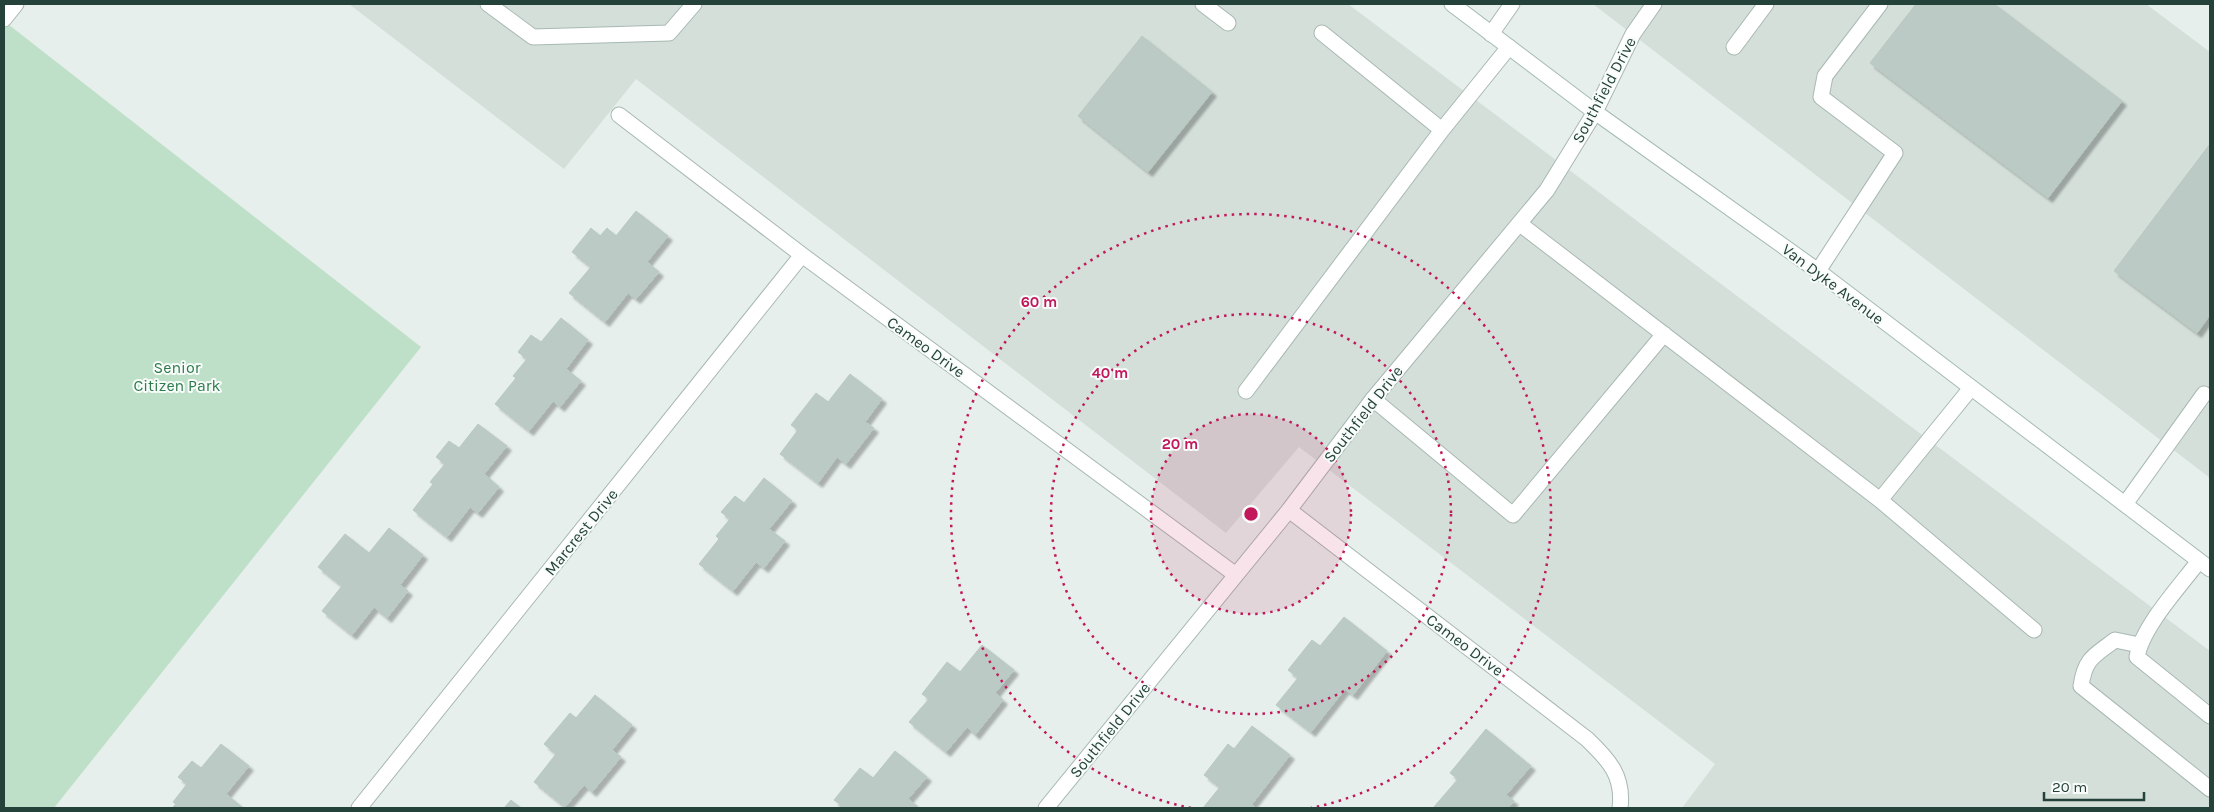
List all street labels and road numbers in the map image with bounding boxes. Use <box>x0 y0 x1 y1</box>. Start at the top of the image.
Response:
street label: Southfield Drive <box>1568 34 1640 146</box>
street label: Van Dyke Avenue <box>1778 240 1888 328</box>
street label: Cameo Drive <box>883 312 969 382</box>
street label: Southfield Drive <box>1319 362 1407 466</box>
street label: Marcrest Drive <box>540 485 622 579</box>
street label: Cameo Drive <box>1423 610 1507 680</box>
street label: Southfield Drive <box>1066 678 1154 782</box>

